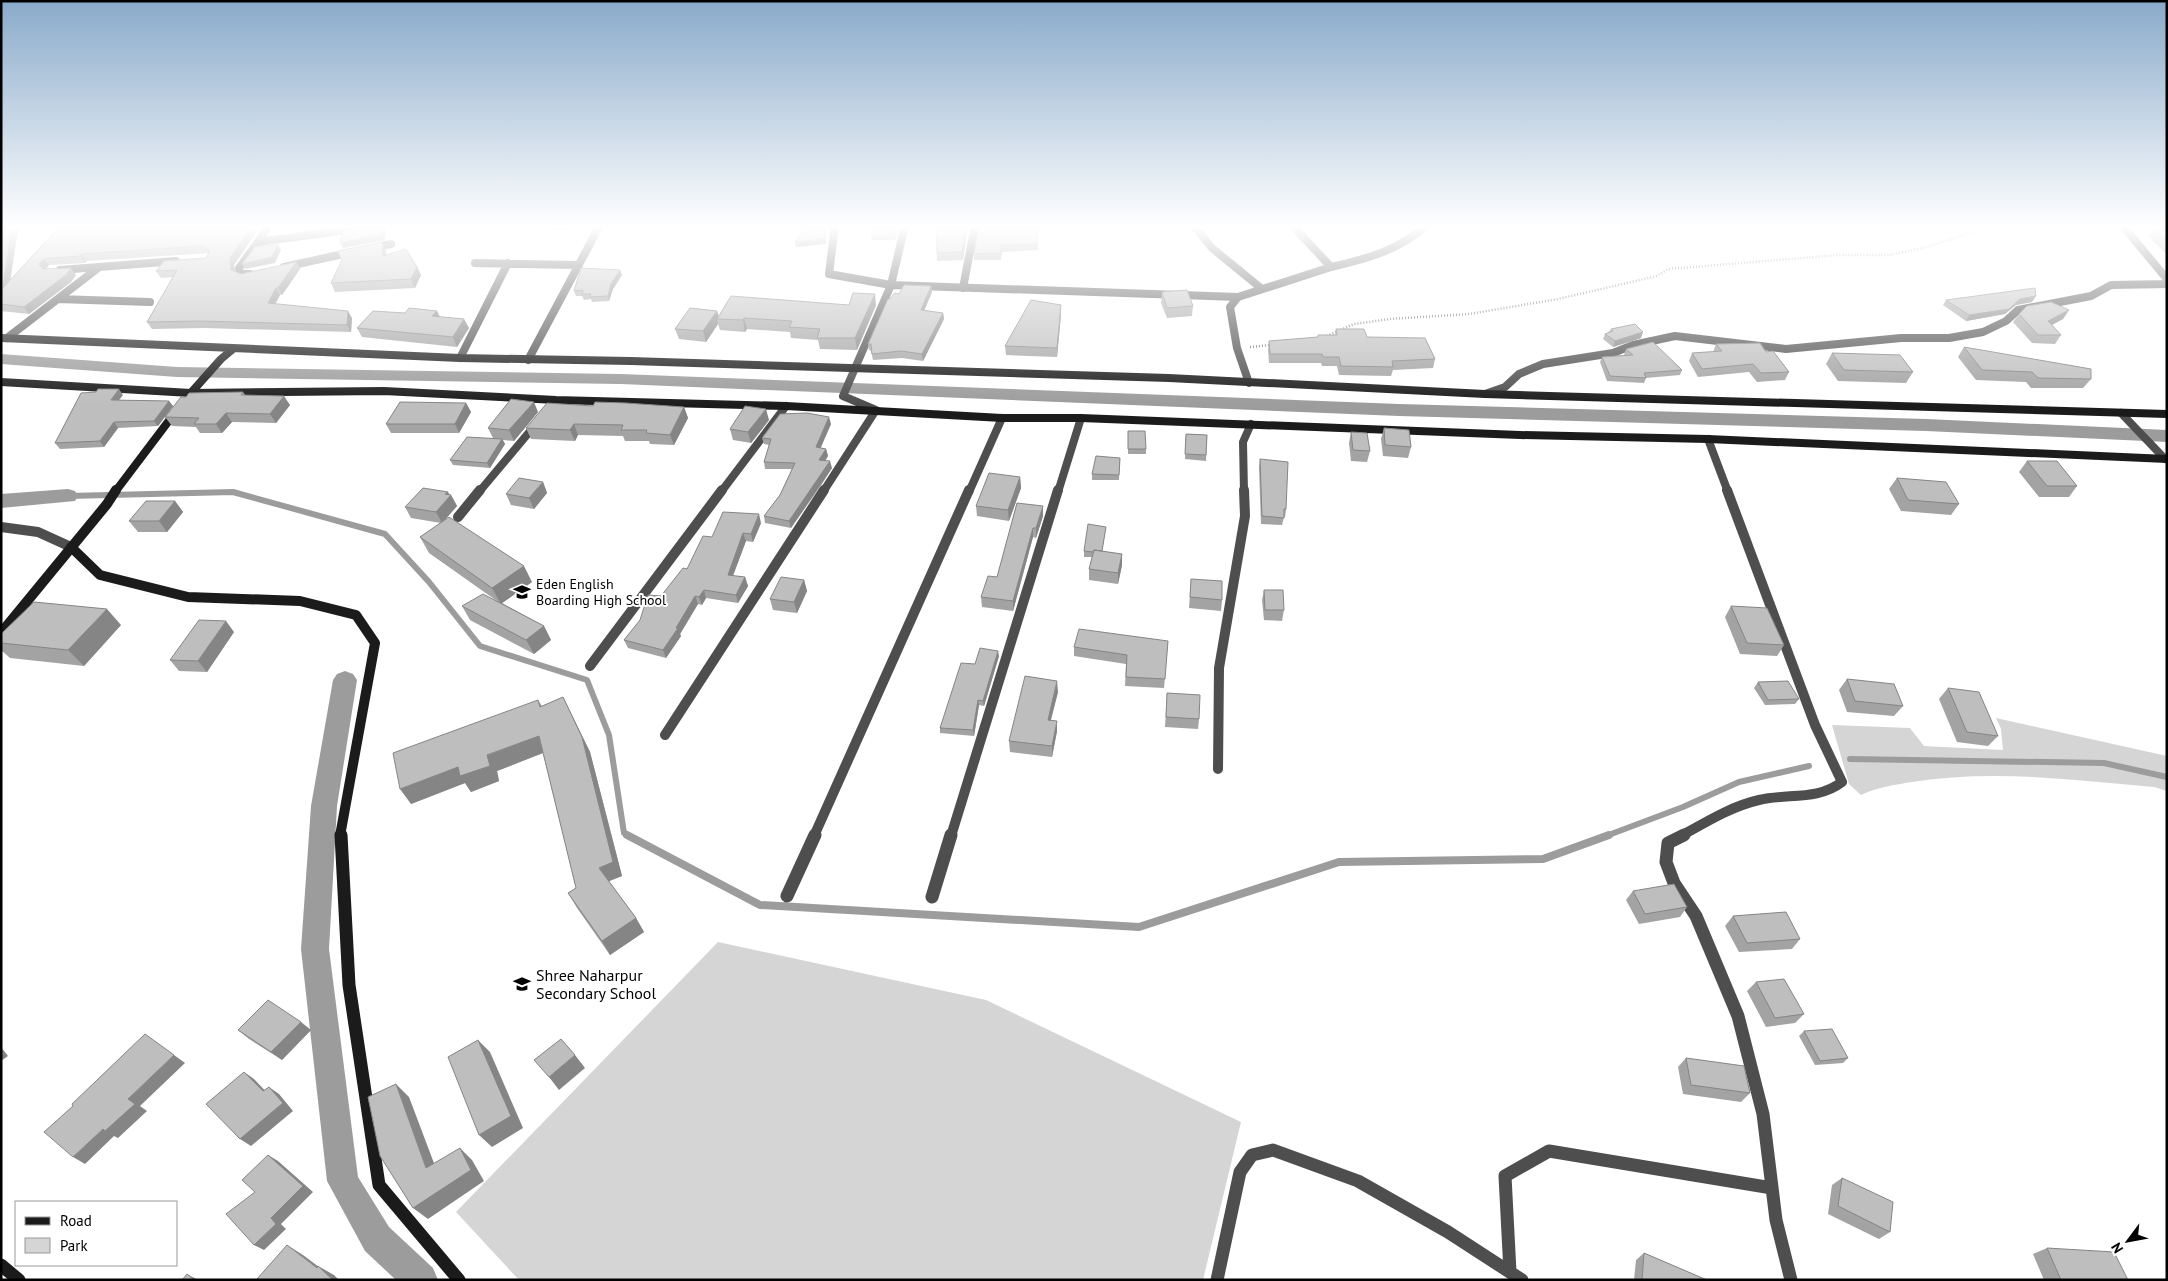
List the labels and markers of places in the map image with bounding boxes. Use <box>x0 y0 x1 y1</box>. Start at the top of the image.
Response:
place label: Eden English Boarding High School <box>536 575 666 609</box>
school or university icon: Eden English Boarding High School <box>512 582 532 602</box>
place label: Shree Naharpur Secondary School <box>536 965 656 1003</box>
school or university icon: Shree Naharpur Secondary School <box>512 974 532 994</box>

